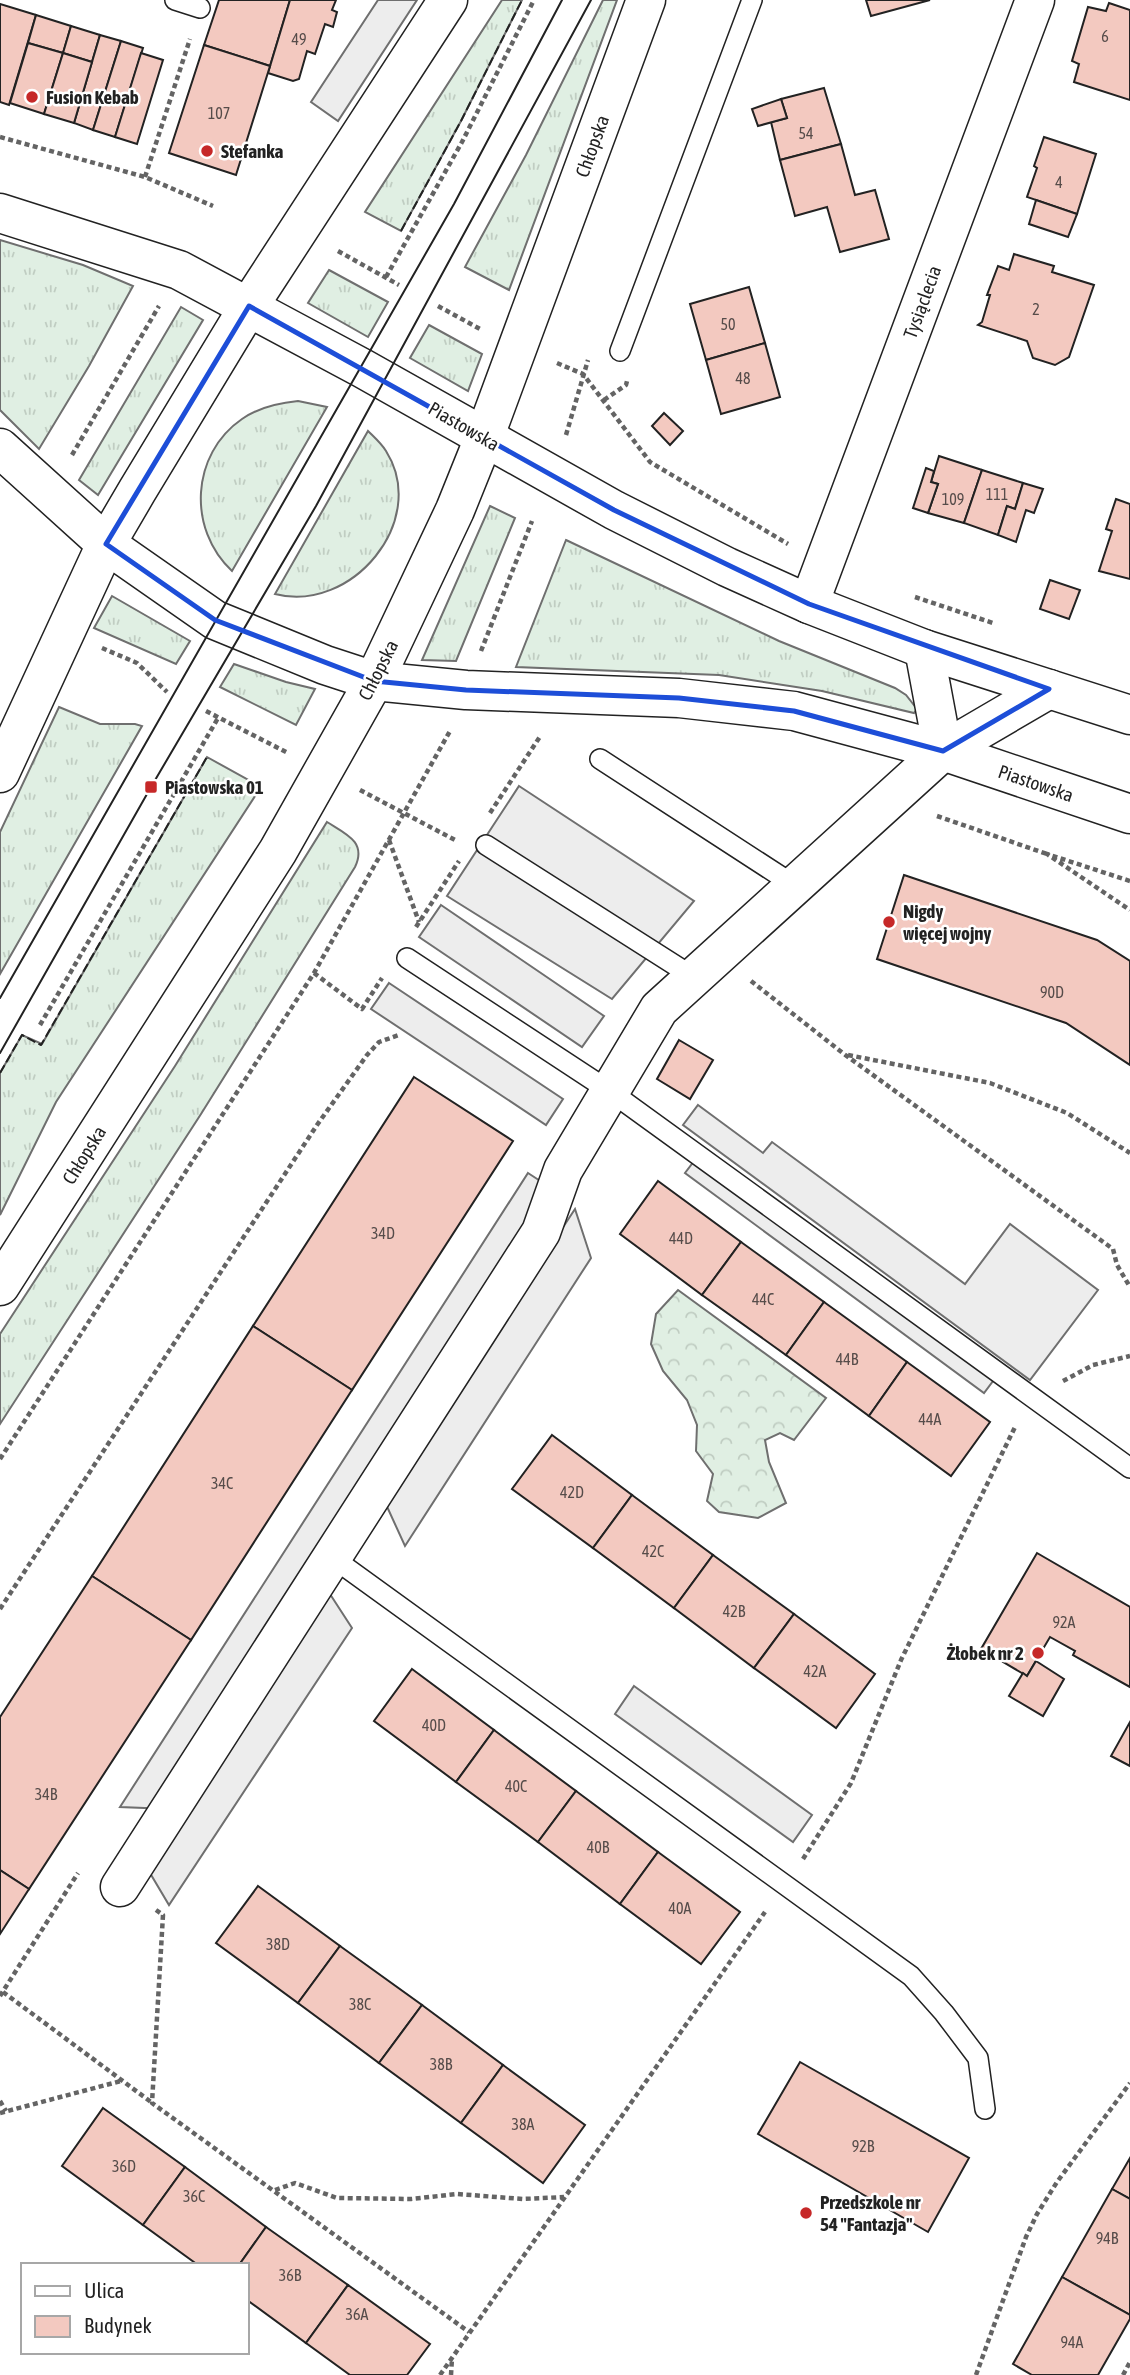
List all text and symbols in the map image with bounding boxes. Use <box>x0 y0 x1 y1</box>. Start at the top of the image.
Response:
house number: 6 <box>1101 27 1109 45</box>
house number: 49 <box>291 30 307 48</box>
place label: Fusion Kebab <box>46 86 139 108</box>
marker: Fusion Kebab <box>24 89 40 105</box>
house number: 107 <box>208 104 230 122</box>
street label: Chłopska <box>571 112 613 180</box>
house number: 54 <box>798 124 814 142</box>
place label: Stefanka <box>221 140 284 162</box>
marker: Stefanka <box>199 143 215 159</box>
house number: 4 <box>1055 173 1063 191</box>
street label: Tysiąclecia <box>899 263 945 341</box>
house number: 2 <box>1032 300 1040 318</box>
house number: 50 <box>720 315 736 333</box>
house number: 48 <box>735 369 751 387</box>
street label: Piastowska <box>425 397 503 455</box>
house number: 111 <box>986 485 1008 503</box>
house number: 109 <box>942 490 964 508</box>
street label: Chłopska <box>354 636 402 704</box>
street label: Piastowska <box>995 760 1077 806</box>
place label: Piastowska 01 <box>165 776 264 798</box>
marker: Piastowska 01 <box>143 779 159 795</box>
place label: Nigdy więcej wojny <box>903 900 992 944</box>
marker: Nigdy więcej wojny <box>881 914 897 930</box>
house number: 90D <box>1040 983 1064 1001</box>
street label: Chłopska <box>58 1122 110 1188</box>
house number: 34D <box>371 1224 395 1242</box>
house number: 44D <box>669 1229 693 1247</box>
house number: 44C <box>752 1290 774 1308</box>
house number: 44B <box>836 1350 859 1368</box>
house number: 44A <box>919 1410 942 1428</box>
house number: 34C <box>211 1474 233 1492</box>
house number: 42D <box>560 1483 584 1501</box>
house number: 42C <box>642 1542 664 1560</box>
house number: 42B <box>723 1602 746 1620</box>
house number: 92A <box>1053 1613 1076 1631</box>
place label: Żłobek nr 2 <box>947 1642 1024 1664</box>
marker: Żłobek nr 2 <box>1030 1645 1046 1661</box>
house number: 42A <box>804 1662 827 1680</box>
house number: 40D <box>422 1716 446 1734</box>
house number: 40C <box>505 1777 527 1795</box>
house number: 34B <box>35 1785 58 1803</box>
house number: 40B <box>587 1838 610 1856</box>
house number: 40A <box>669 1899 692 1917</box>
house number: 38D <box>266 1935 290 1953</box>
house number: 38C <box>349 1995 371 2013</box>
house number: 38B <box>430 2055 453 2073</box>
house number: 38A <box>512 2115 535 2133</box>
house number: 92B <box>852 2137 875 2155</box>
house number: 36D <box>112 2157 136 2175</box>
house number: 36C <box>183 2187 205 2205</box>
place label: Przedszkole nr 54 "Fantazja" <box>820 2191 921 2235</box>
marker: Przedszkole nr 54 "Fantazja" <box>798 2205 814 2221</box>
house number: 94B <box>1096 2229 1119 2247</box>
legend <box>21 2263 248 2354</box>
house number: 36B <box>279 2266 302 2284</box>
text: Ulica <box>84 2278 124 2302</box>
house number: 36A <box>346 2305 369 2323</box>
text: Budynek <box>84 2313 152 2337</box>
house number: 94A <box>1061 2333 1084 2351</box>

